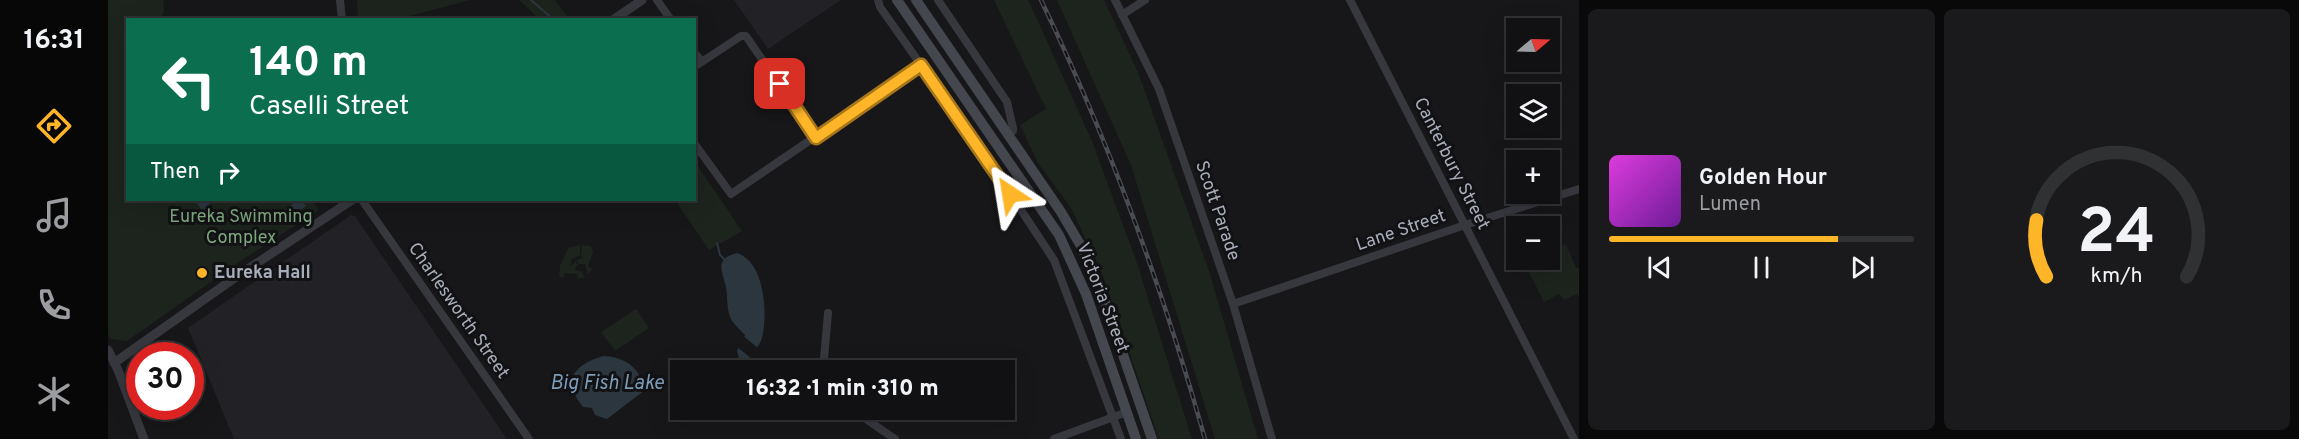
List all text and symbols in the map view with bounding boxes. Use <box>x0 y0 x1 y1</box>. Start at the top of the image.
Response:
north arrow <box>1506 18 1560 72</box>
map controls <box>1506 18 1560 270</box>
text: 16:31 <box>24 24 84 58</box>
text: 140 m <box>249 38 368 91</box>
icon: left <box>150 42 228 120</box>
pin <box>754 58 805 109</box>
icon: arrive <box>763 67 796 100</box>
button: layers <box>1506 84 1560 138</box>
text: Caselli Street <box>249 90 409 124</box>
street label: Canterbury Street <box>1408 94 1494 234</box>
icon: directions <box>33 105 75 147</box>
button: + <box>1506 150 1560 204</box>
icon: right <box>212 156 245 189</box>
street label: Scott Parade <box>1189 158 1245 264</box>
text: Then <box>150 159 200 186</box>
position arrow <box>978 162 1042 226</box>
text: Golden Hour <box>1699 165 1827 192</box>
text: Lumen <box>1699 192 1761 218</box>
icon: music <box>33 194 75 236</box>
text: 24 <box>2078 196 2156 275</box>
street label: Lane Street <box>1353 205 1449 257</box>
park label: Eureka Swimming Complex <box>169 206 313 250</box>
button: − <box>1506 216 1560 270</box>
street label: Charlesworth Street <box>402 238 514 384</box>
street label: Victoria Street <box>1070 240 1134 356</box>
icon: previous <box>1643 251 1676 284</box>
icon: pause <box>1745 251 1778 284</box>
icon: next <box>1846 251 1879 284</box>
place label: Eureka Hall <box>214 262 311 285</box>
text: km/h <box>2091 263 2143 290</box>
marker: Eureka Hall <box>195 266 209 280</box>
icon: phone <box>33 284 75 326</box>
speed limit sign: 30 <box>126 342 204 420</box>
water label: Big Fish Lake <box>550 371 665 397</box>
icon: climate <box>33 373 75 415</box>
text: 16:32 · 1 min · 310 m <box>746 376 939 403</box>

